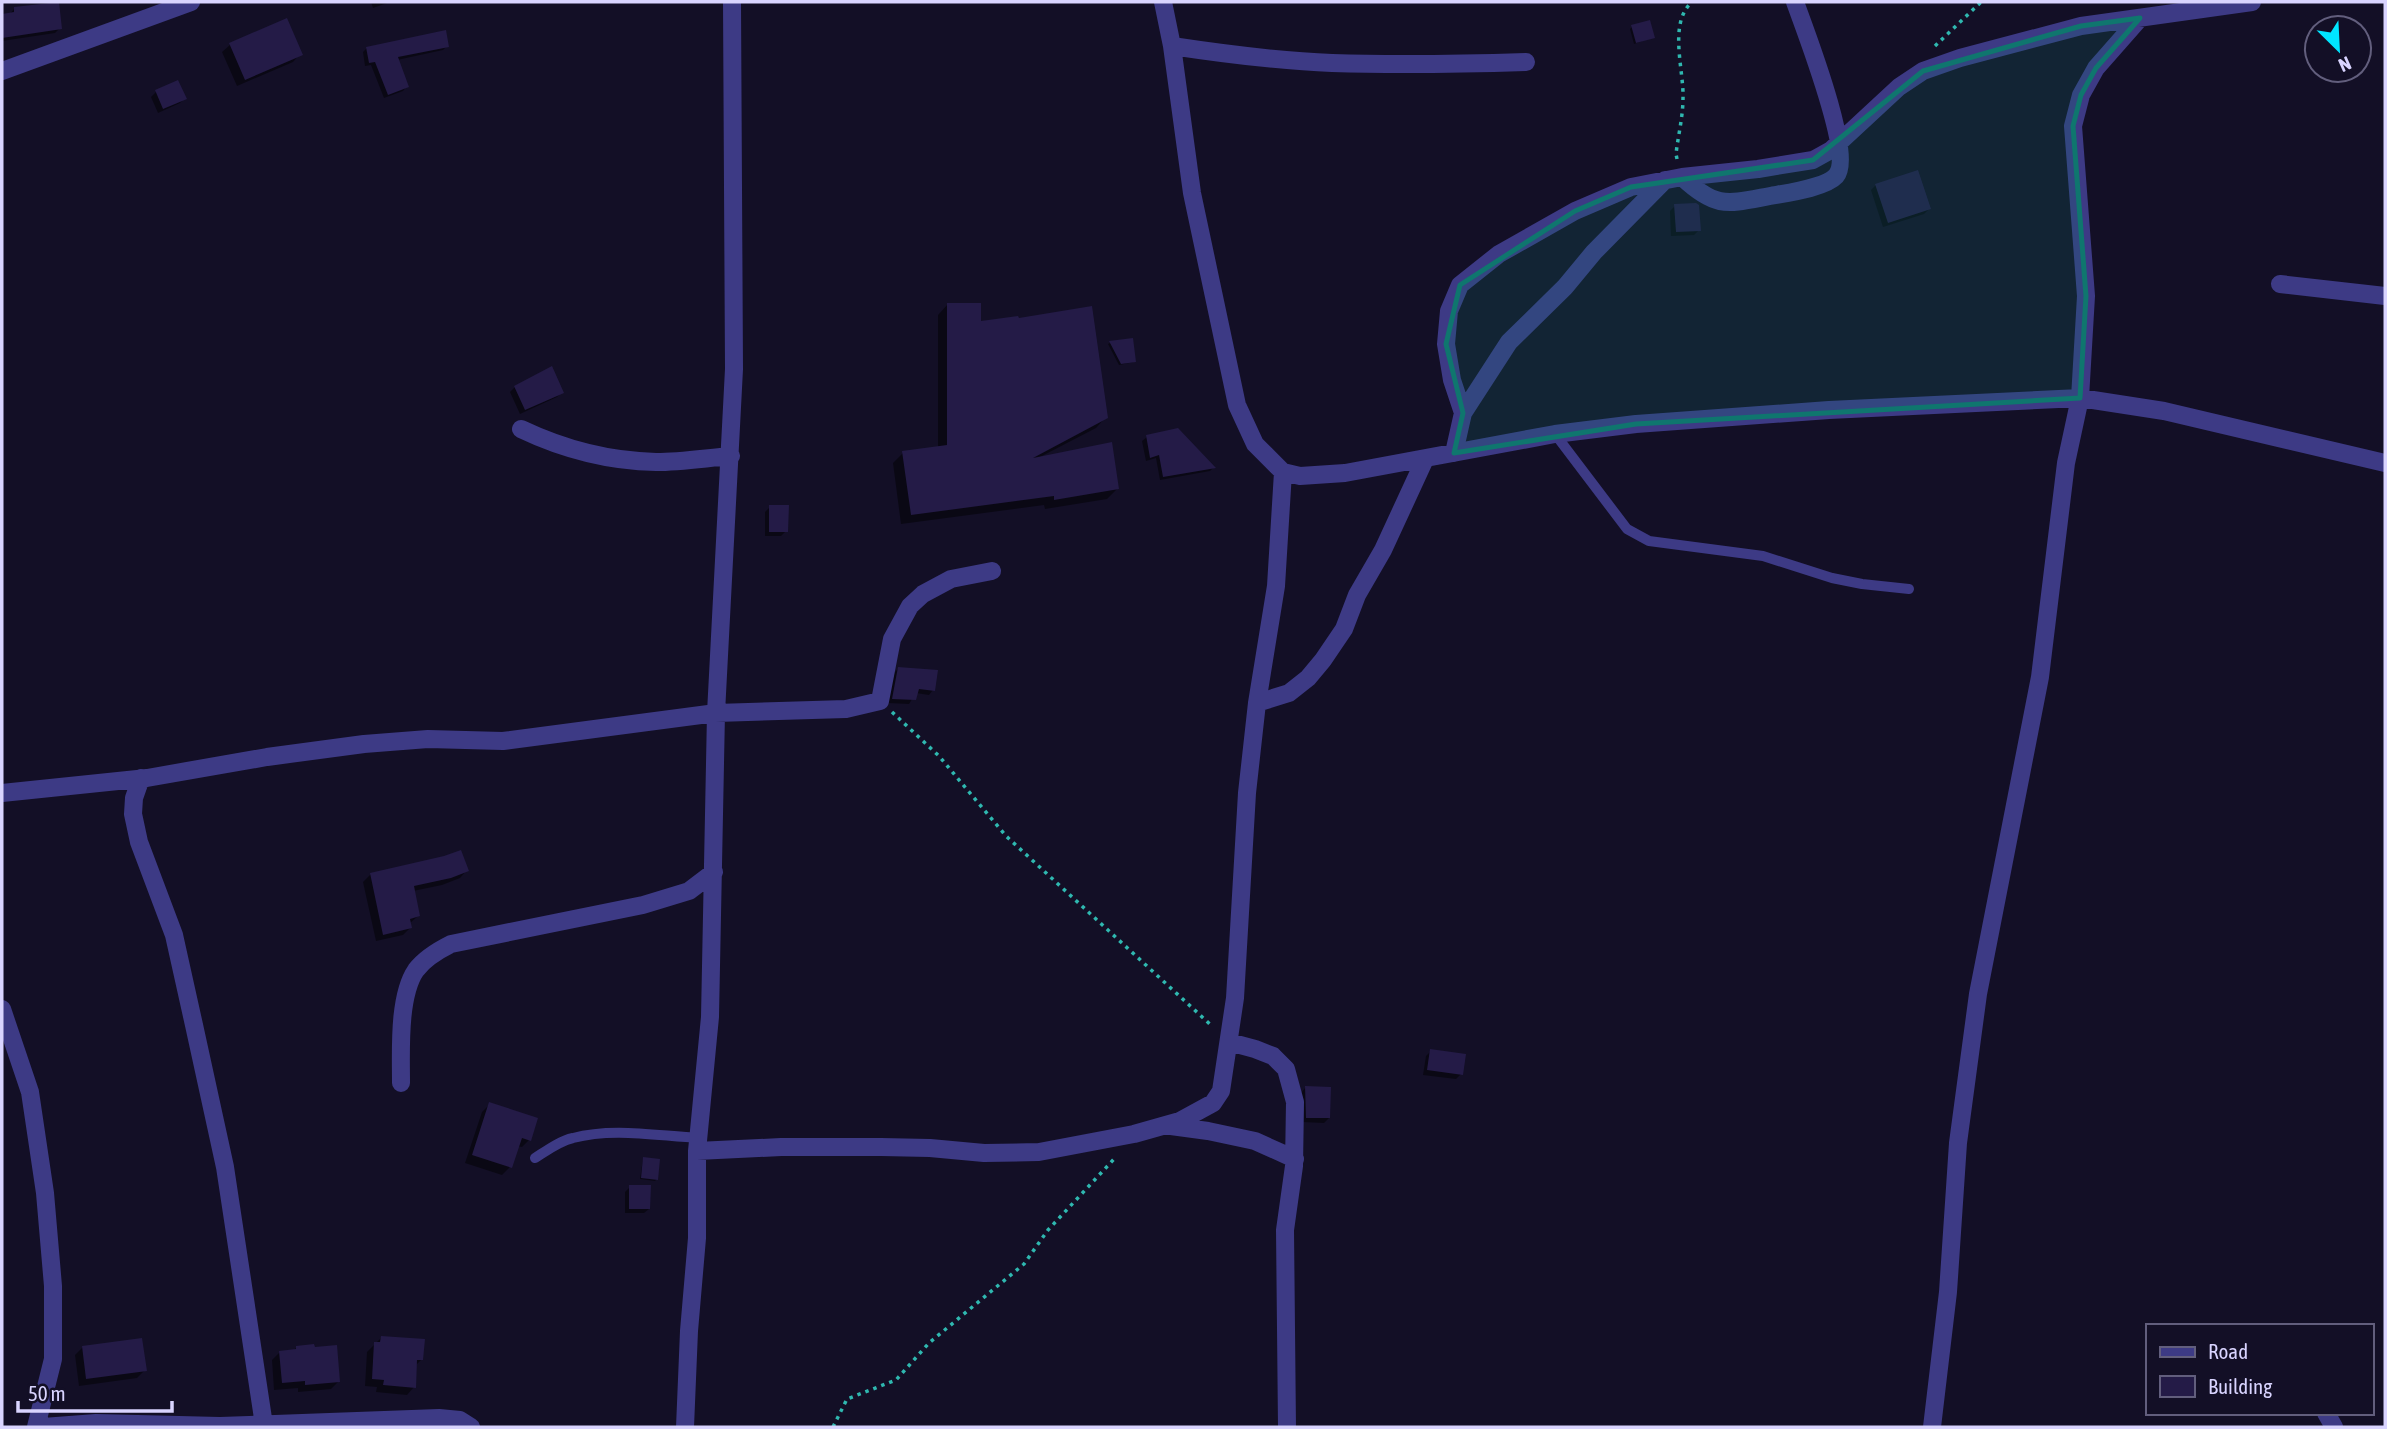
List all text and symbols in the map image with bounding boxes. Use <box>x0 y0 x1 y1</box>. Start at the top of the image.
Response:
north arrow <box>2303 14 2373 84</box>
text: N <box>2335 52 2355 77</box>
legend <box>2146 1324 2373 1415</box>
text: Road <box>2208 1339 2248 1363</box>
scale bar <box>18 1370 172 1414</box>
text: Building <box>2208 1374 2272 1398</box>
text: 50 m <box>28 1381 66 1405</box>

